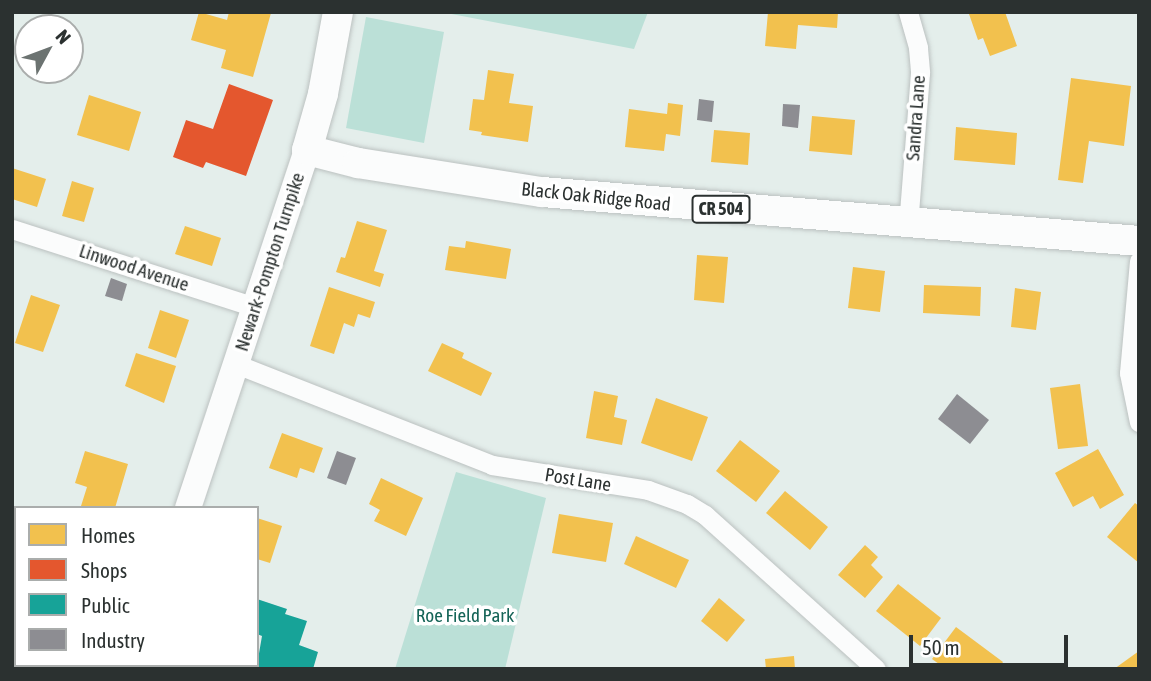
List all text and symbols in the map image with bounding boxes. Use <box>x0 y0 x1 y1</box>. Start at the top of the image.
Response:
north arrow <box>14 14 84 84</box>
text: N <box>51 25 75 48</box>
street label: Sandra Lane <box>902 74 930 162</box>
street label: Newark-Pompton Turnpike <box>230 170 310 354</box>
street label: Black Oak Ridge Road <box>520 178 672 216</box>
road number: CR 504 <box>691 194 751 224</box>
street label: Linwood Avenue <box>76 240 192 296</box>
street label: Post Lane <box>543 464 613 496</box>
legend <box>14 506 259 667</box>
text: Homes <box>81 523 135 547</box>
text: Shops <box>81 558 127 582</box>
text: Public <box>81 593 130 617</box>
park label: Roe Field Park <box>416 605 514 627</box>
scale bar <box>913 622 1072 666</box>
text: Industry <box>81 628 145 652</box>
text: 50 m <box>922 635 960 659</box>

